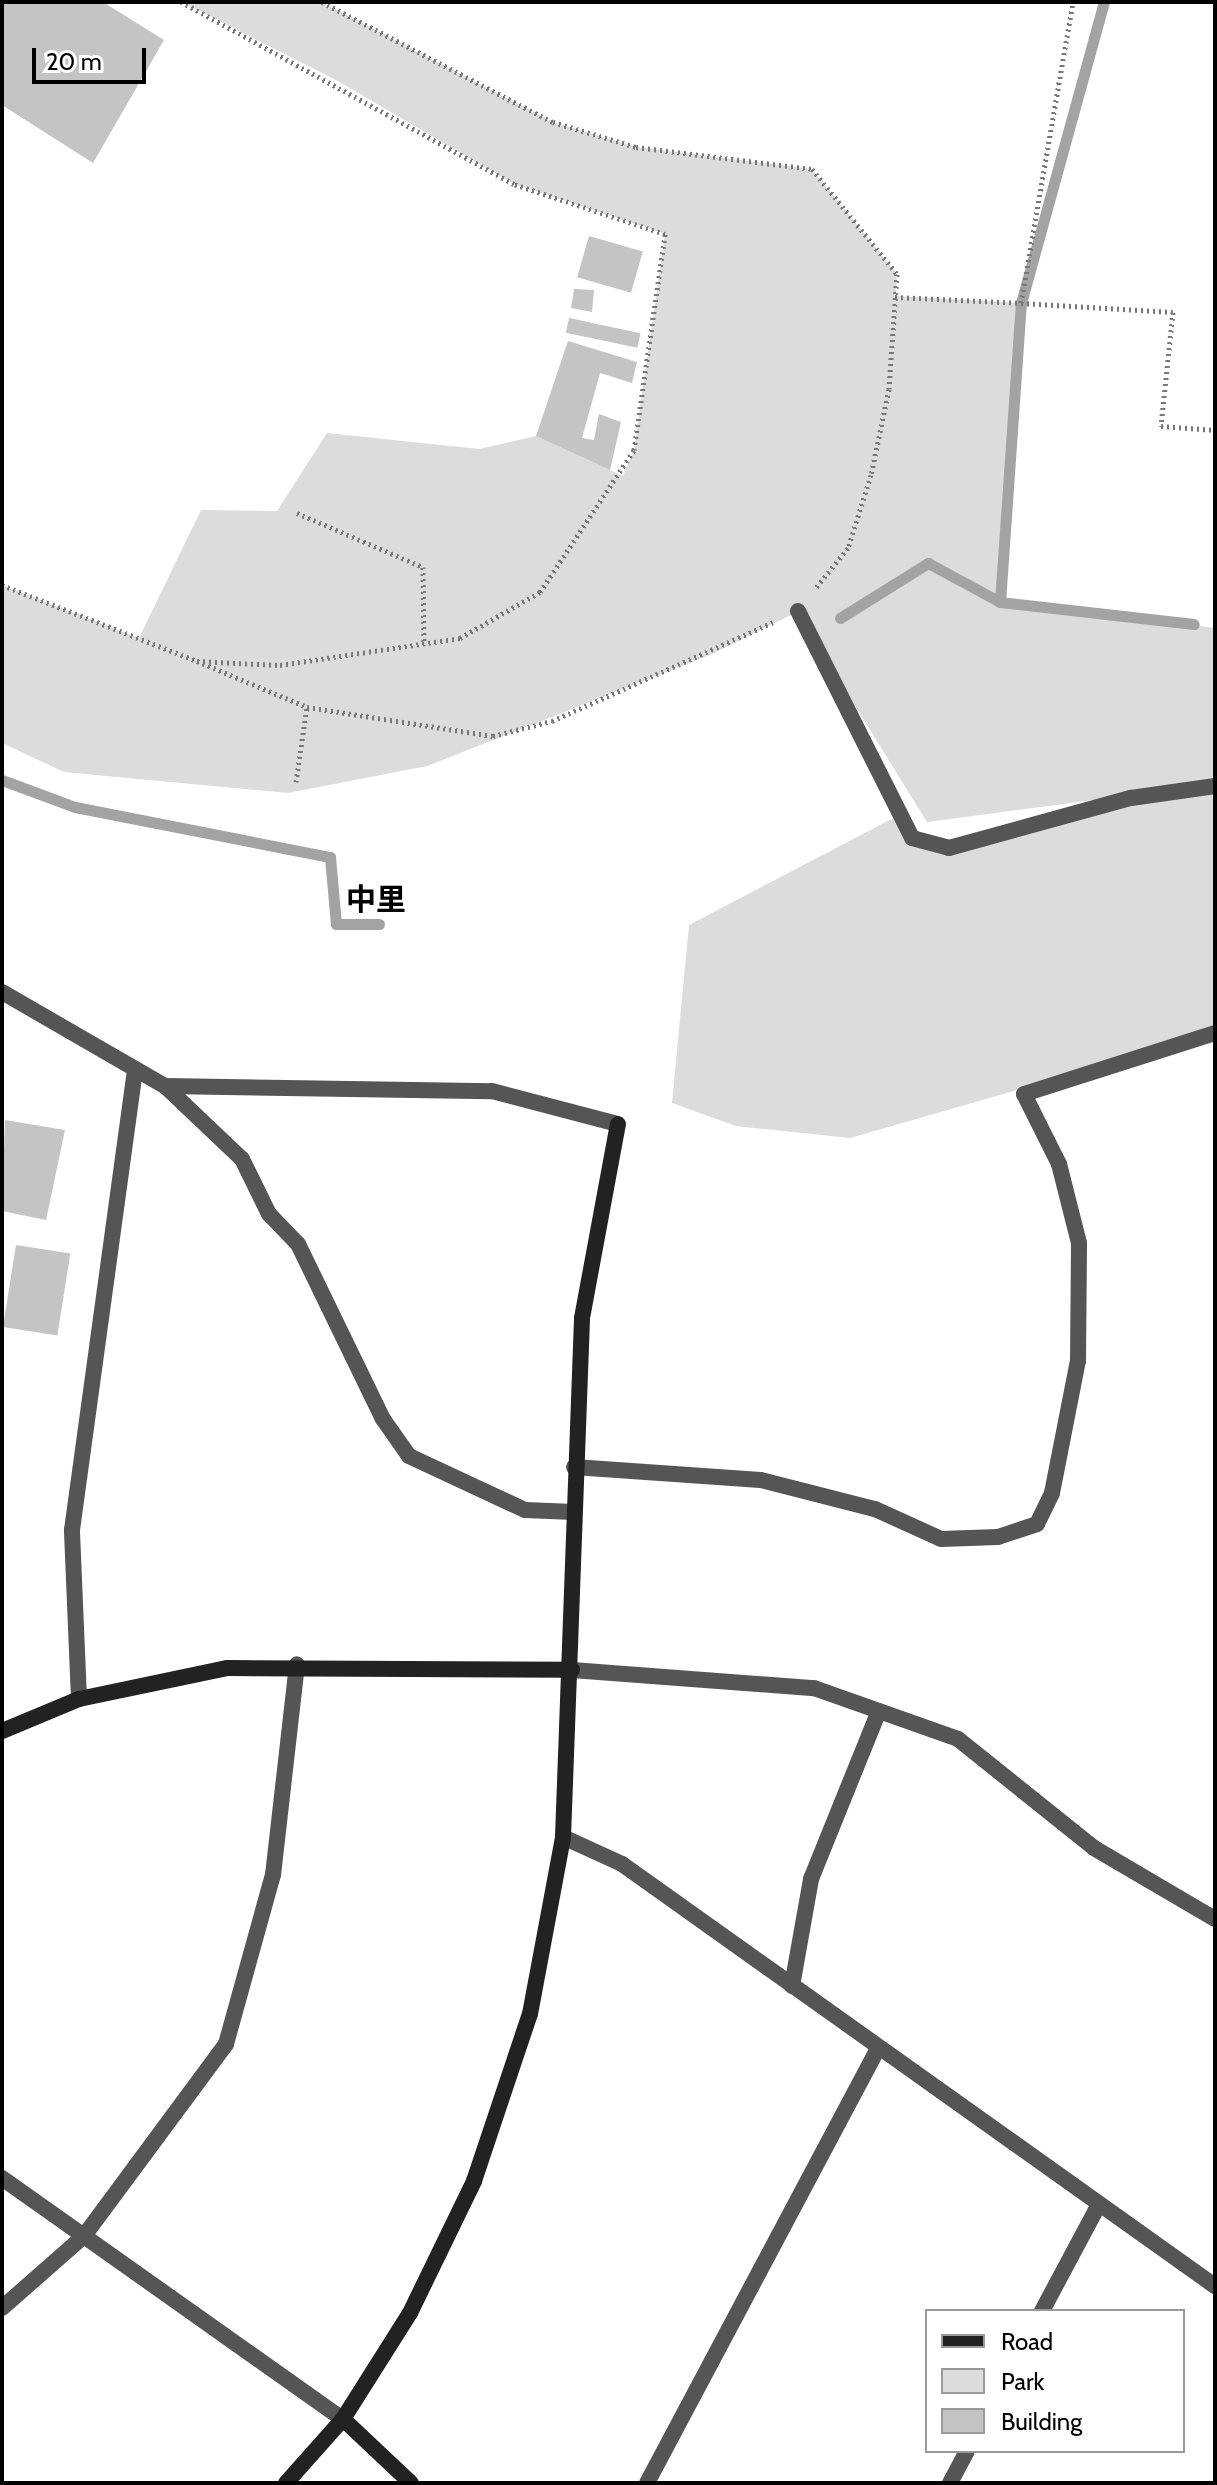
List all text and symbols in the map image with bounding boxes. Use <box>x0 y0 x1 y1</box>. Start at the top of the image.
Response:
scale bar <box>36 32 150 82</box>
text: 20 m <box>46 47 102 76</box>
district label: 中里 <box>346 882 406 918</box>
legend <box>925 2309 1185 2453</box>
text: Road <box>1001 2327 1053 2356</box>
text: Park <box>1001 2367 1044 2396</box>
text: Building <box>1001 2407 1082 2436</box>

